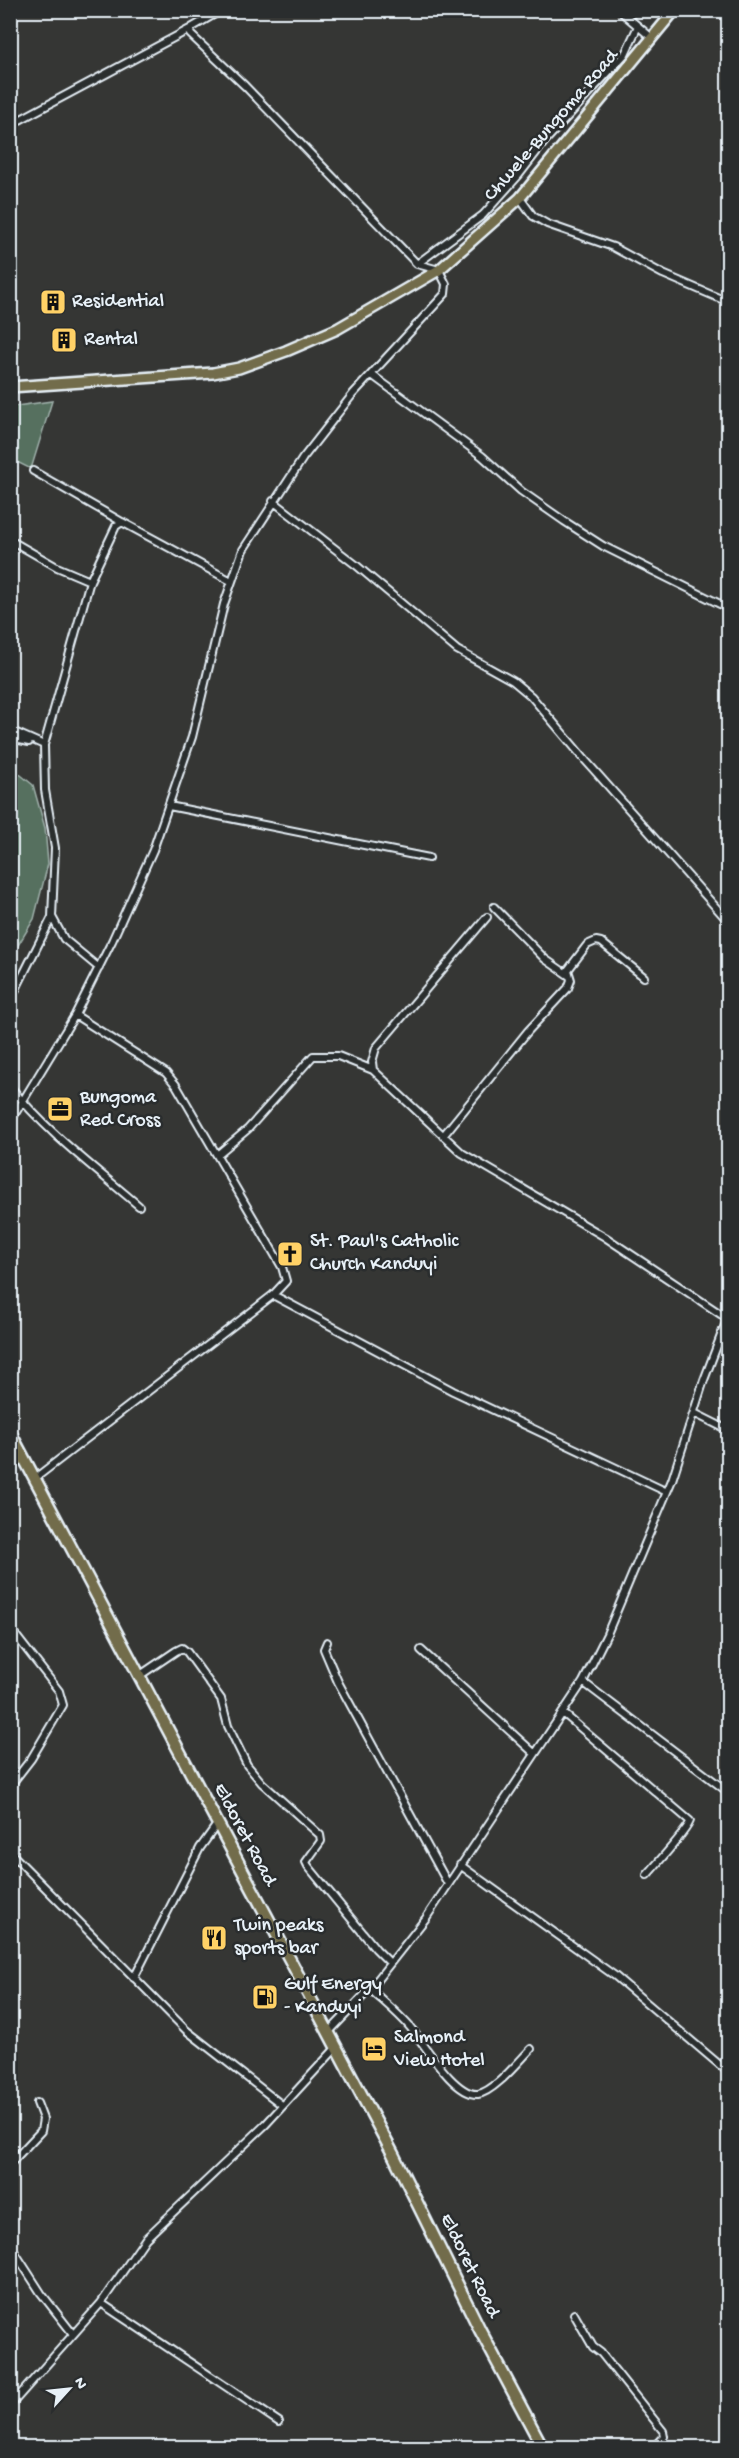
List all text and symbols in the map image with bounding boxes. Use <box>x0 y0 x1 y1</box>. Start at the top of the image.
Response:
street label: Chwele-Bungoma Road <box>480 44 625 206</box>
building icon: Residential <box>38 287 68 317</box>
place label: Residential <box>72 291 164 314</box>
building icon: Rental <box>49 325 79 355</box>
place label: Rental <box>84 329 138 352</box>
place label: Bungoma Red Cross <box>79 1087 161 1133</box>
office icon: Bungoma Red Cross <box>45 1094 75 1124</box>
place label: St. Paul's Catholic Church Kanduyi <box>310 1231 460 1277</box>
church icon: St. Paul's Catholic Church Kanduyi <box>275 1239 305 1269</box>
street label: Eldoret Road <box>207 1780 282 1892</box>
place label: Twin peaks sports bar <box>233 1915 324 1961</box>
restaurant icon: Twin peaks sports bar <box>199 1923 229 1953</box>
place label: Gulf Energy - Kanduyi <box>284 1974 382 2020</box>
fuel station icon: Gulf Energy - Kanduyi <box>250 1982 280 2012</box>
place label: Salmond View Hotel <box>393 2027 485 2073</box>
hotel icon: Salmond View Hotel <box>359 2034 389 2064</box>
street label: Eldoret Road <box>434 2210 505 2324</box>
north arrow <box>39 2359 99 2419</box>
text: N <box>68 2375 90 2393</box>

